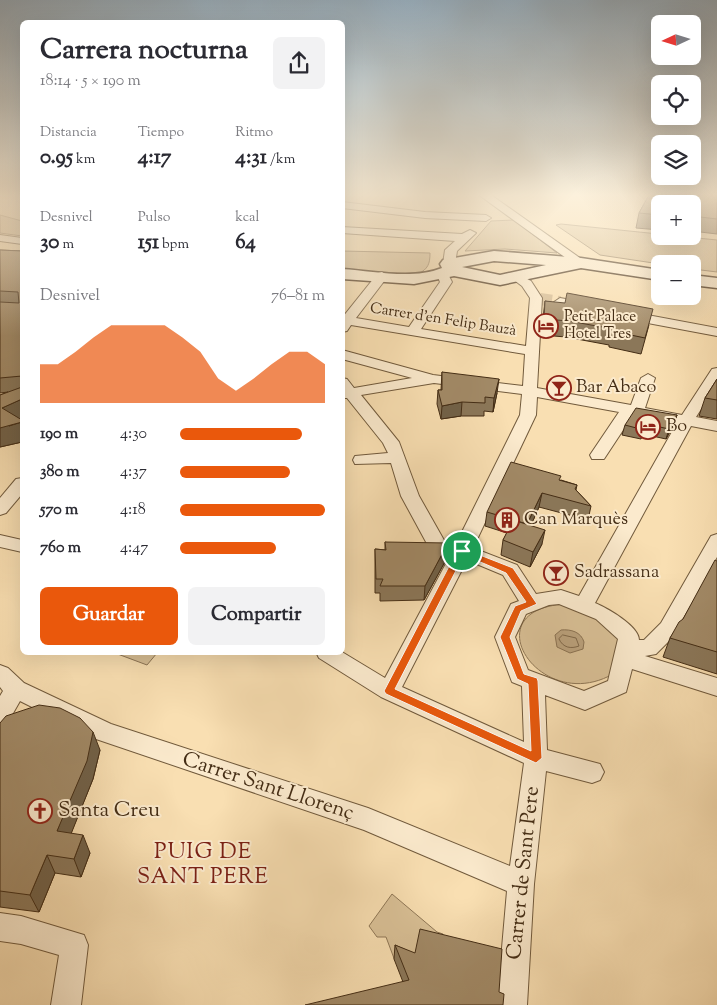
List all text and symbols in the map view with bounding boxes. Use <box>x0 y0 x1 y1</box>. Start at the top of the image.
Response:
north arrow <box>651 15 701 65</box>
map controls <box>651 15 701 305</box>
text: Carrera nocturna <box>40 31 248 71</box>
button: share <box>273 37 325 89</box>
text: 18:14 · 5 × 190 m <box>40 70 141 93</box>
button: locate <box>651 75 701 125</box>
text: Distancia <box>40 123 97 143</box>
text: Tiempo <box>138 123 184 143</box>
text: Ritmo <box>235 123 273 143</box>
button: layers <box>651 135 701 185</box>
text: 0.95 <box>40 143 73 173</box>
text: 4:17 <box>138 143 171 173</box>
text: 4:31 <box>235 143 267 173</box>
text: km <box>73 150 95 170</box>
text: /km <box>267 150 295 170</box>
button: + <box>651 195 701 245</box>
text: Desnivel <box>40 208 93 228</box>
text: Pulso <box>138 208 171 228</box>
text: kcal <box>235 208 259 228</box>
text: 30 <box>40 228 59 258</box>
text: 151 <box>138 228 159 258</box>
text: 64 <box>235 228 256 258</box>
text: m <box>59 235 74 255</box>
text: bpm <box>159 235 189 255</box>
button: − <box>651 255 701 305</box>
text: Desnivel <box>40 285 100 308</box>
text: 76–81 m <box>271 285 325 308</box>
street label: Carrer d'en Felip Bauzà <box>368 298 518 342</box>
place label: Petit Palace Hotel Tres <box>564 307 636 345</box>
hotel icon: Petit Palace Hotel Tres <box>533 313 559 339</box>
bar icon: Bar Abaco <box>546 375 572 401</box>
place label: Bar Abaco <box>576 375 656 401</box>
hotel icon: Bo <box>635 414 661 440</box>
place label: Bo <box>666 414 687 440</box>
text: 190 m <box>40 423 78 446</box>
text: 4:30 <box>120 423 147 446</box>
text: 380 m <box>40 461 80 484</box>
text: 4:37 <box>120 461 147 484</box>
text: 570 m <box>40 499 78 522</box>
text: 4:18 <box>120 499 146 522</box>
building icon: Can Marquès <box>494 507 520 533</box>
place label: Can Marquès <box>524 507 628 533</box>
pin <box>441 530 483 572</box>
text: 760 m <box>40 537 81 560</box>
text: 4:47 <box>120 537 148 560</box>
icon: arrive <box>448 537 476 565</box>
bar icon: Sadrassana <box>543 560 569 586</box>
place label: Sadrassana <box>574 560 659 586</box>
button: Guardar <box>40 587 178 645</box>
button: Compartir <box>188 587 325 645</box>
street label: Carrer Sant Llorenç <box>178 745 358 829</box>
street label: Carrer de Sant Pere <box>500 785 548 961</box>
place label: Santa Creu <box>58 796 160 826</box>
church icon: Santa Creu <box>27 798 53 824</box>
district label: PUIG DE SANT PERE <box>137 837 269 894</box>

